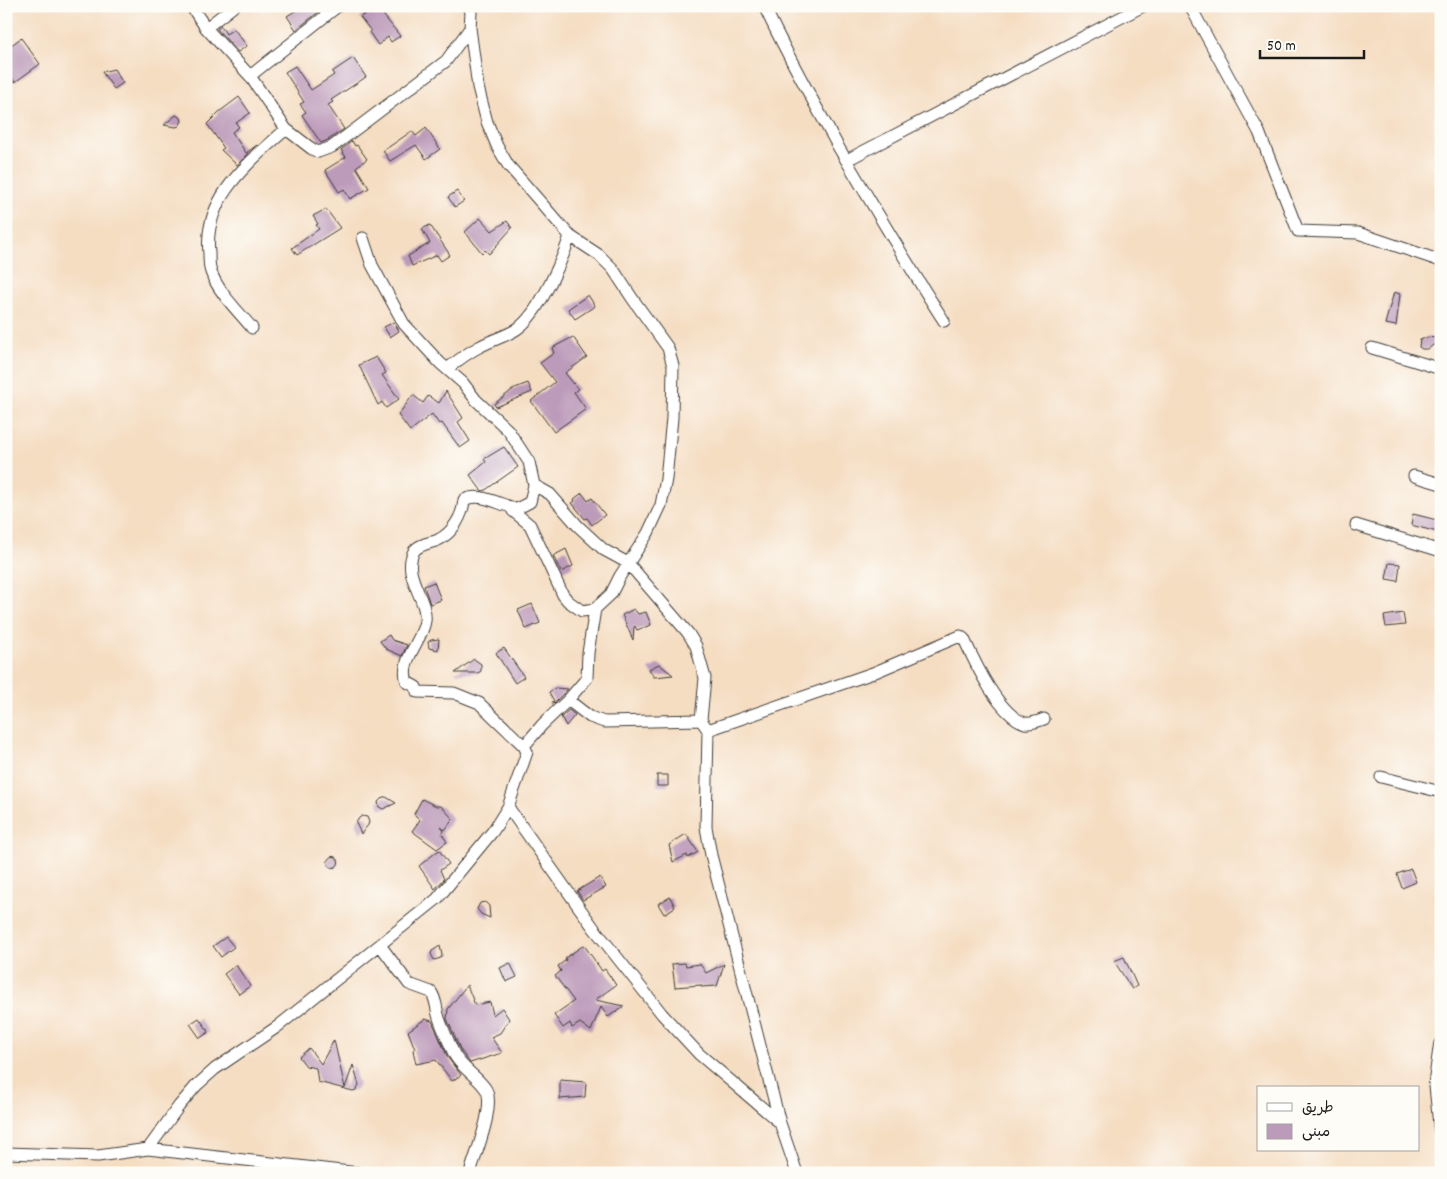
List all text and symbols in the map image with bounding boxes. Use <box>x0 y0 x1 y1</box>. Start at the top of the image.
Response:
scale bar <box>1260 28 1363 60</box>
text: 50 m <box>1267 36 1296 58</box>
legend <box>1257 1086 1420 1152</box>
text: طريق <box>1302 1098 1334 1120</box>
text: مبنى <box>1302 1122 1330 1144</box>

